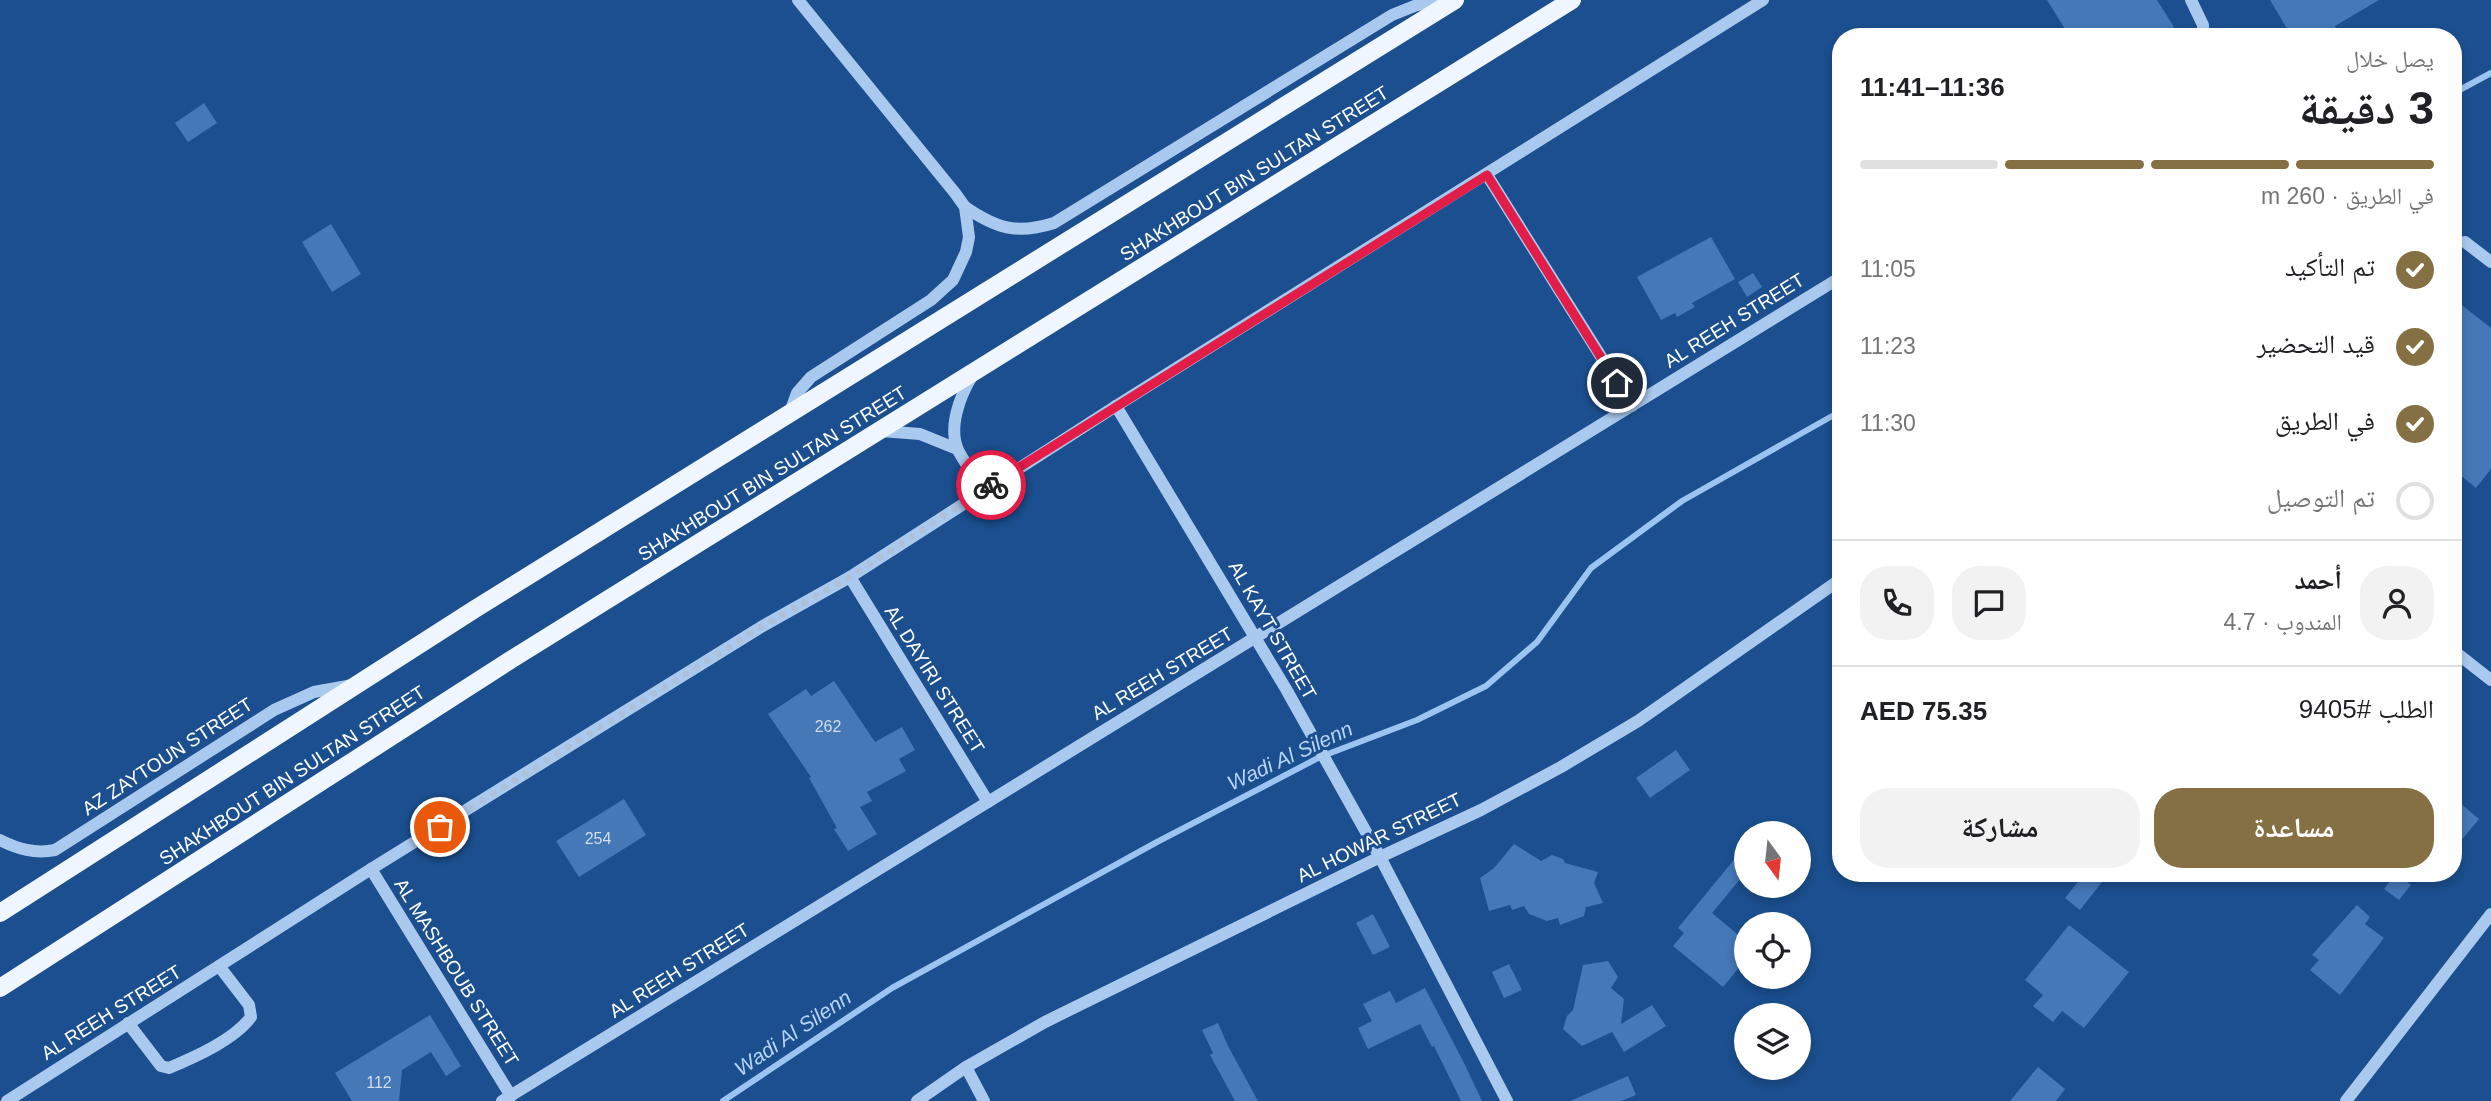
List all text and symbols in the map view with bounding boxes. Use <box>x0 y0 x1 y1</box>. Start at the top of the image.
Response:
text: يصل خلال <box>2346 46 2434 72</box>
text: 11:36–11:41 <box>1860 72 2005 102</box>
street label: SHAKHBOUT BIN SULTAN STREET <box>1116 82 1393 265</box>
text: 3 دقيقة <box>2299 82 2434 134</box>
text: في الطريق · 260 m <box>2261 183 2434 209</box>
icon: check <box>2396 251 2434 289</box>
text: تم التأكيد <box>2285 252 2375 282</box>
text: 11:05 <box>1860 256 1916 282</box>
street label: AL REEH STREET <box>1660 269 1808 372</box>
icon: check <box>2396 328 2434 366</box>
text: قيد التحضير <box>2257 329 2375 359</box>
text: 11:23 <box>1860 333 1916 359</box>
pin <box>1587 353 1647 413</box>
icon: home <box>1598 364 1636 402</box>
street label: SHAKHBOUT BIN SULTAN STREET <box>634 382 911 565</box>
icon: check <box>2396 405 2434 443</box>
text: في الطريق <box>2275 406 2375 436</box>
text: 11:30 <box>1860 410 1916 436</box>
courier <box>956 450 1026 520</box>
icon: bike <box>972 466 1010 504</box>
text: تم التوصيل <box>2267 483 2375 513</box>
street label: AL KAYT STREET <box>1224 557 1321 703</box>
text: أحمد <box>2294 565 2342 595</box>
button: phone <box>1860 566 1934 640</box>
button: chat <box>1952 566 2026 640</box>
button: person <box>2360 566 2434 640</box>
street label: AL DAYIRI STREET <box>881 602 989 757</box>
text: المندوب · 4.7 <box>2224 609 2342 635</box>
street label: AL REEH STREET <box>1088 623 1237 724</box>
street label: SHAKHBOUT BIN SULTAN STREET <box>156 681 429 869</box>
street label: AZ ZAYTOUN STREET <box>78 693 257 819</box>
text: الطلب #9405 <box>2299 694 2434 724</box>
text: AED 75.35 <box>1860 696 1987 726</box>
water label: Wadi Al Silenn <box>1224 717 1356 795</box>
house number: 262 <box>815 718 841 735</box>
street label: AL HOWAR STREET <box>1294 788 1465 886</box>
button: مشاركة <box>1860 788 2140 868</box>
button: مساعدة <box>2154 788 2434 868</box>
pin <box>410 797 470 857</box>
icon: bag <box>421 808 459 846</box>
north arrow <box>1734 821 1811 898</box>
map controls <box>1734 821 1811 1080</box>
house number: 254 <box>585 830 611 847</box>
street label: AL MASHBOUB STREET <box>390 875 523 1070</box>
button: locate <box>1734 912 1811 989</box>
street label: AL REEH STREET <box>605 919 753 1022</box>
street label: AL REEH STREET <box>37 961 185 1064</box>
water label: Wadi Al Silenn <box>730 985 855 1080</box>
button: layers <box>1734 1003 1811 1080</box>
house number: 112 <box>366 1074 392 1091</box>

